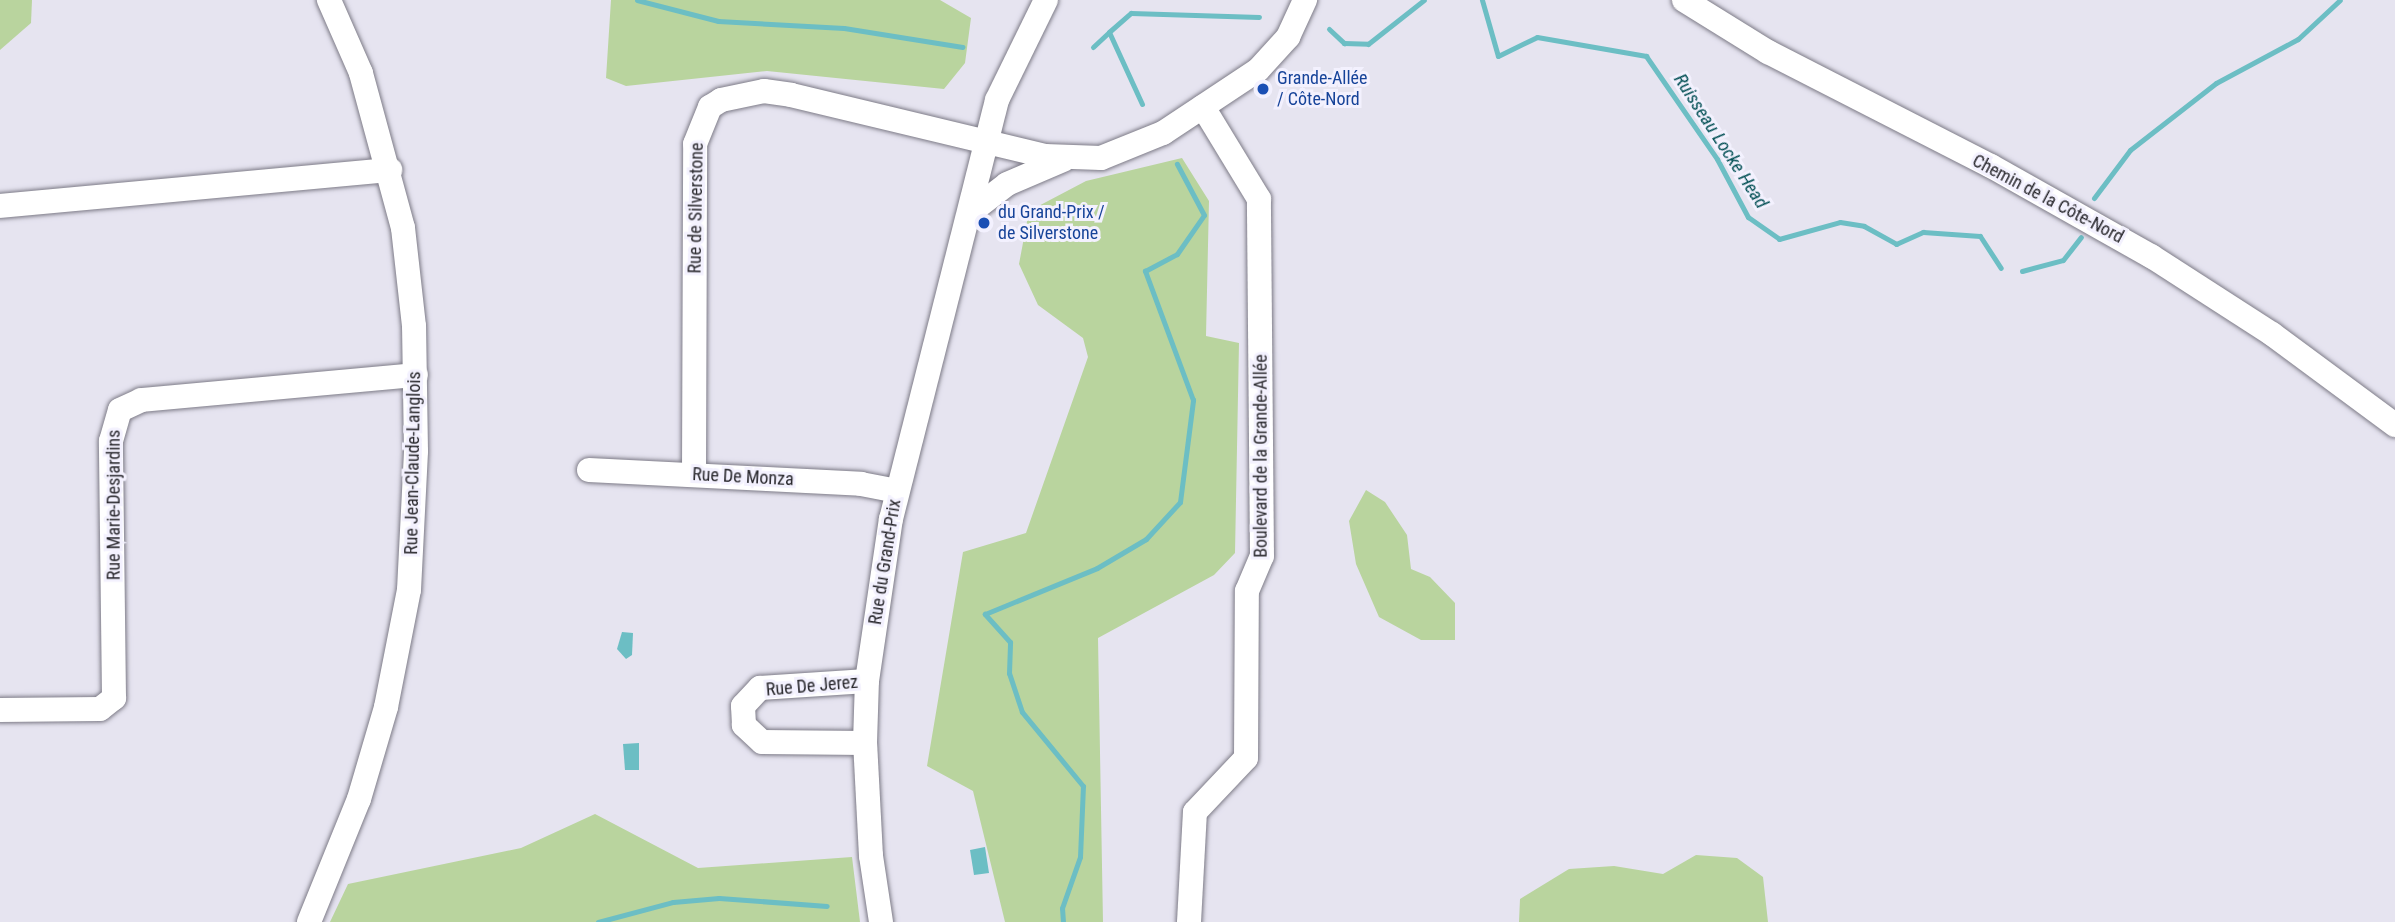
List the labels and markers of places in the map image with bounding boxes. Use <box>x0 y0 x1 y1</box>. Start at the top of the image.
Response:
place label: Grande-Allée / Côte-Nord <box>1277 68 1367 110</box>
marker: Grande-Allée / Côte-Nord <box>1255 81 1271 97</box>
place label: du Grand-Prix / de Silverstone <box>998 202 1105 244</box>
marker: du Grand-Prix / de Silverstone <box>976 215 992 231</box>

